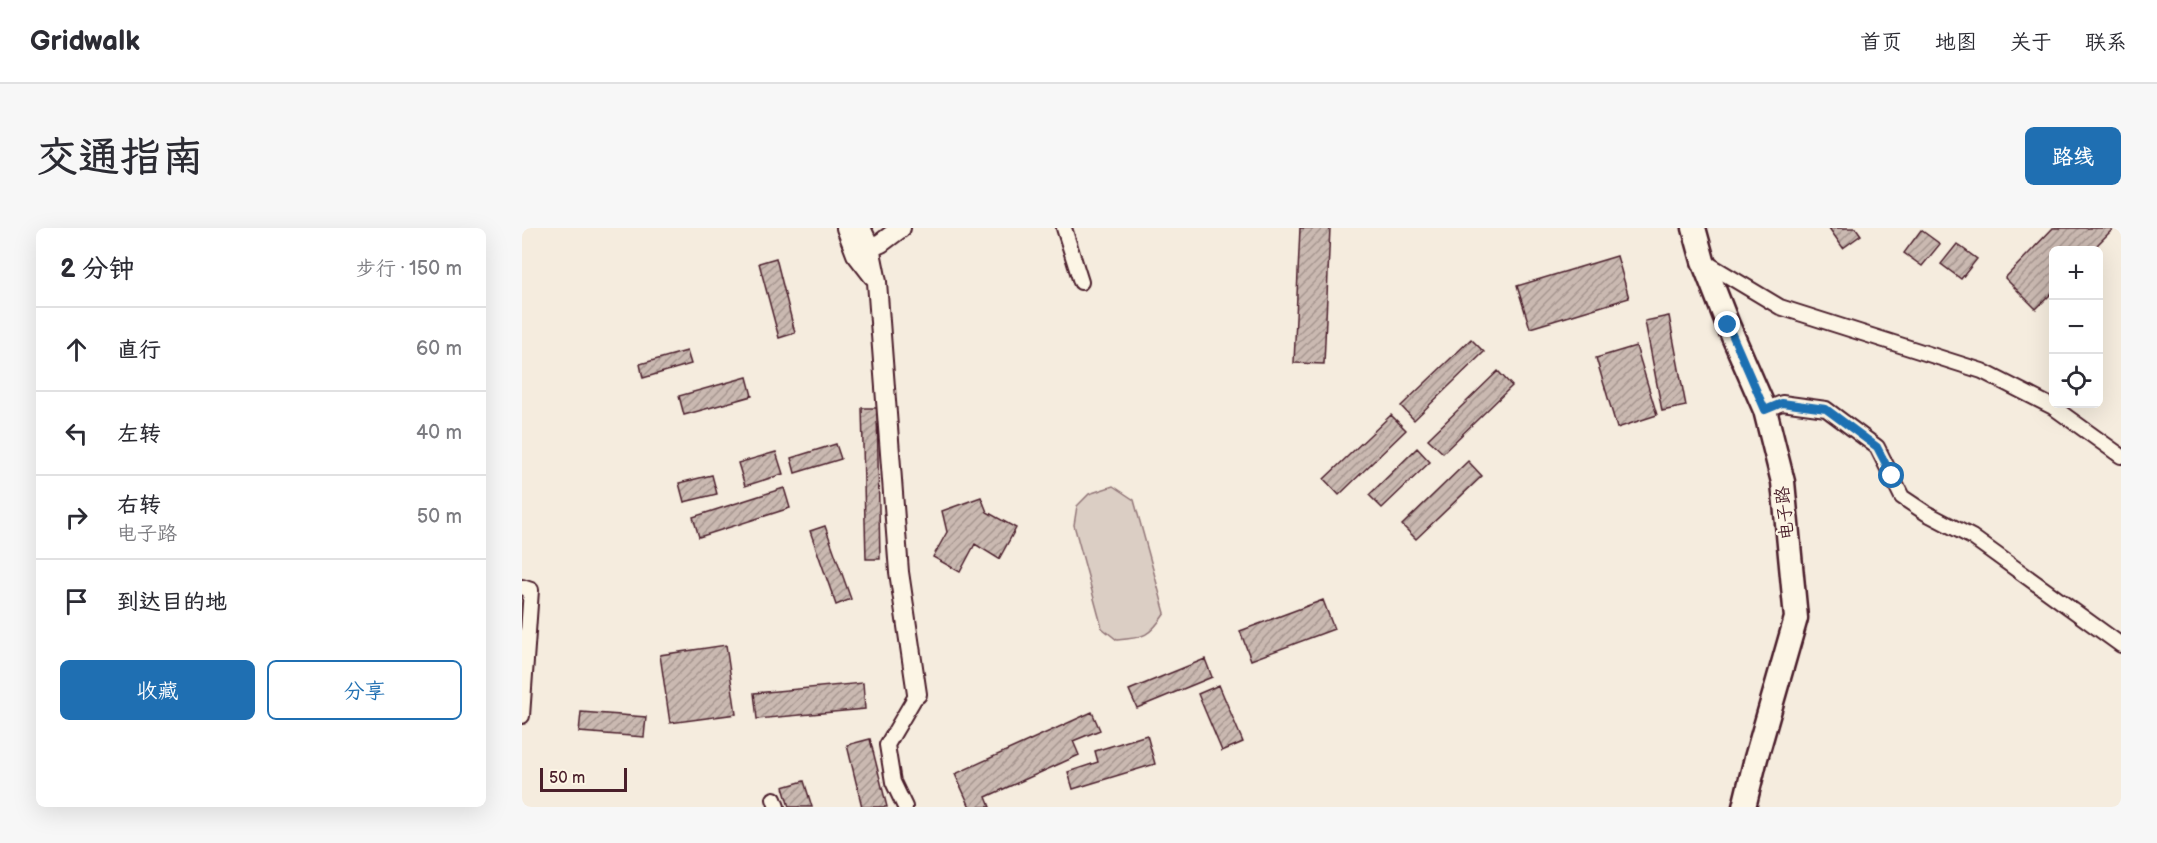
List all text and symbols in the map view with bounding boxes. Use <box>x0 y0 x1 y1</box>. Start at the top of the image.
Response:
text: Gridwalk <box>30 25 140 58</box>
text: 首页 <box>1860 30 1902 55</box>
text: 地图 <box>1935 30 1977 55</box>
text: 关于 <box>2010 30 2052 55</box>
text: 联系 <box>2085 30 2127 55</box>
button: 路线 <box>2025 127 2121 185</box>
text: 交通指南 <box>36 133 204 184</box>
map controls <box>2049 246 2103 408</box>
button: + <box>2049 246 2103 300</box>
text: 2 分钟 <box>60 254 135 285</box>
text: 步行 · 150 m <box>356 257 462 281</box>
button: − <box>2049 300 2103 354</box>
route end <box>1714 311 1740 337</box>
icon: ahead <box>60 333 93 366</box>
text: 直行 <box>117 337 161 364</box>
text: 60 m <box>416 337 462 361</box>
button: locate <box>2049 354 2103 408</box>
icon: left <box>60 417 93 450</box>
text: 左转 <box>117 421 161 448</box>
text: 40 m <box>416 421 462 445</box>
route start <box>1878 462 1904 488</box>
street label: 电子路 <box>1772 485 1798 541</box>
text: 右转 <box>117 492 161 519</box>
icon: right <box>60 501 93 534</box>
text: 50 m <box>417 505 462 529</box>
text: 电子路 <box>117 522 177 546</box>
icon: arrive <box>60 585 93 618</box>
text: 到达目的地 <box>117 589 227 616</box>
button: 收藏 <box>60 660 255 720</box>
button: 分享 <box>267 660 462 720</box>
scale bar <box>540 765 627 792</box>
text: 50 m <box>549 769 585 788</box>

